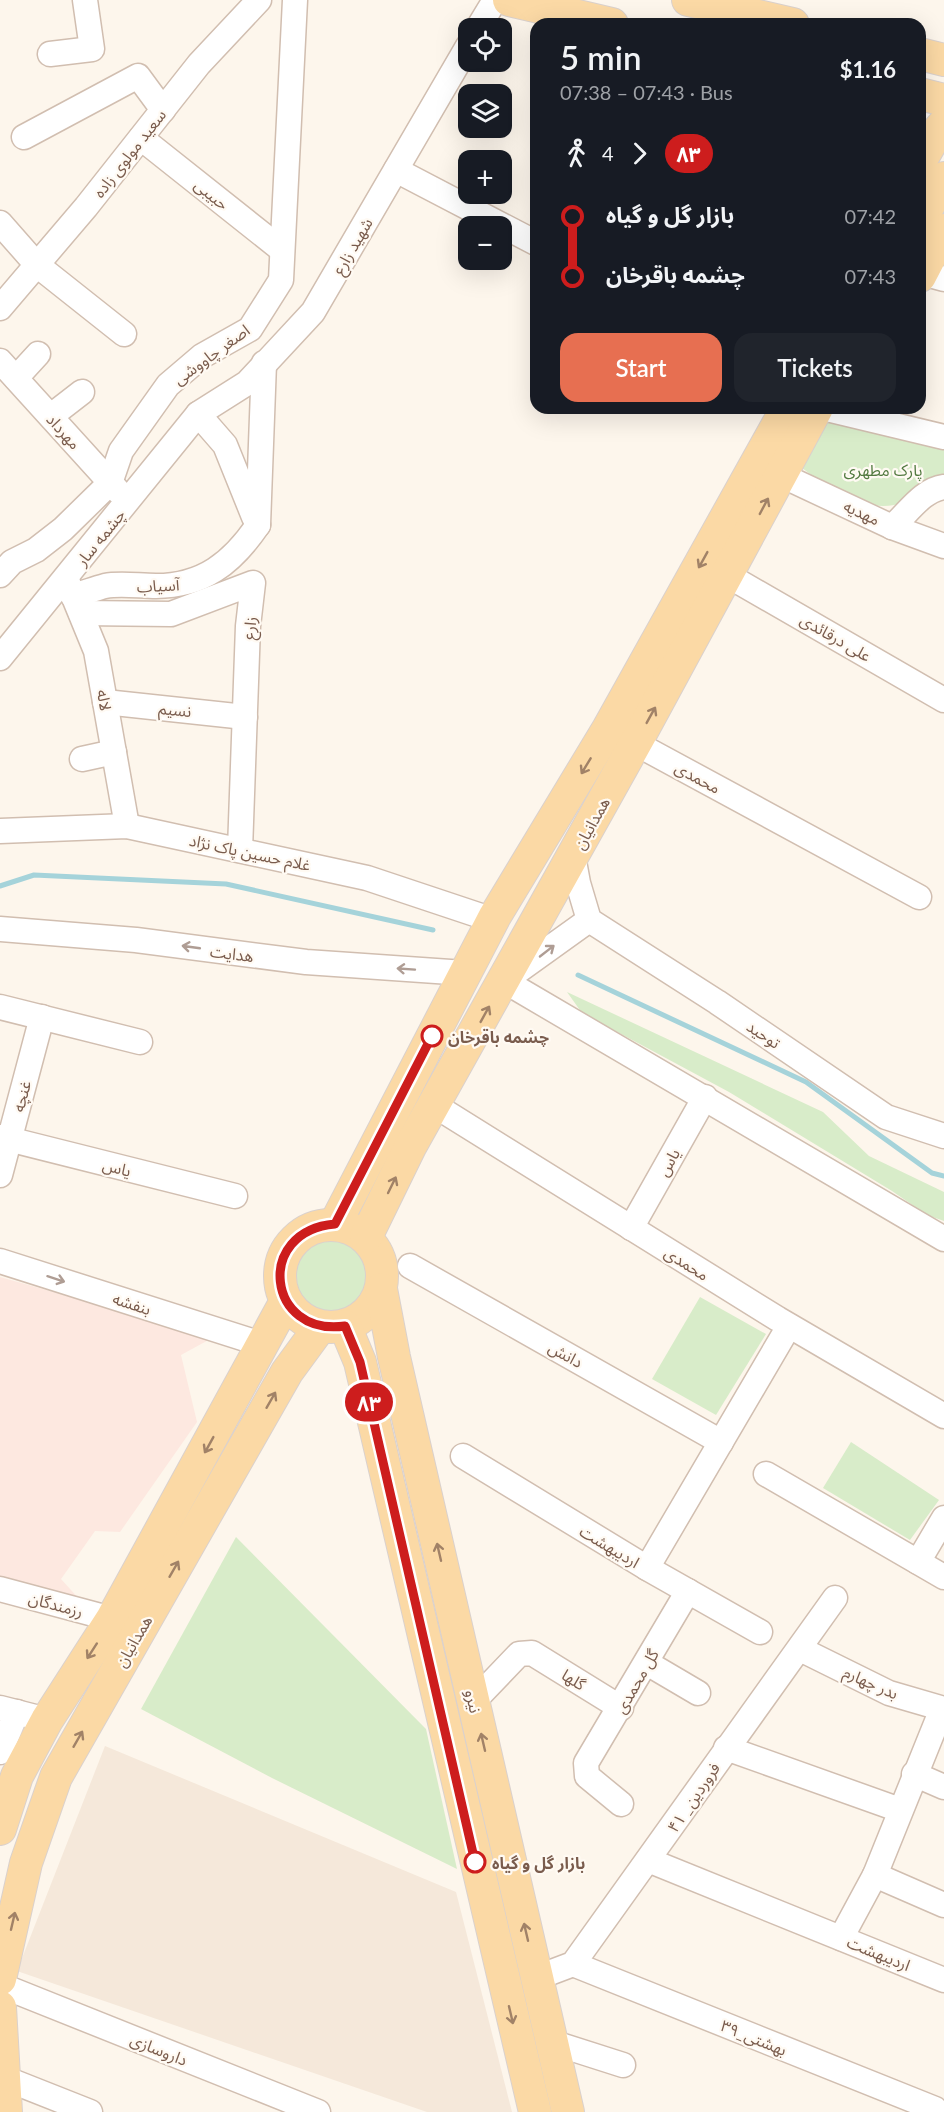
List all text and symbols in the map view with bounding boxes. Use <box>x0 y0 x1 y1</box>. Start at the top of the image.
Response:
map controls <box>458 18 512 270</box>
button: locate <box>458 18 512 72</box>
text: 5 min <box>560 37 641 77</box>
text: $1.16 <box>840 56 896 83</box>
text: 07:38 – 07:43 · Bus <box>560 80 733 104</box>
button: layers <box>458 84 512 138</box>
street label: سعید مولوی زاده <box>89 105 170 202</box>
icon: walk <box>560 137 593 170</box>
icon: forward <box>623 137 656 170</box>
text: 4 <box>602 141 614 165</box>
text: ۸۳ <box>677 141 701 166</box>
button: + <box>458 150 512 204</box>
street label: حبیبی <box>191 175 233 214</box>
text: بازار گل و گیاه <box>606 201 734 228</box>
text: 07:42 <box>845 204 896 228</box>
street label: شهید زارع <box>328 214 379 280</box>
button: − <box>458 216 512 270</box>
text: چشمه باقرخان <box>606 261 745 288</box>
text: 07:43 <box>845 264 896 288</box>
street label: اصغر چاووشی <box>169 320 254 390</box>
button: Start <box>560 333 722 402</box>
button: Tickets <box>734 333 896 402</box>
street label: مهرداد <box>42 409 85 453</box>
park label: پارک مطهری <box>843 460 923 481</box>
street label: مهدیه <box>841 495 883 529</box>
one-way arrow <box>759 498 770 516</box>
street label: چشمه سار <box>71 505 130 571</box>
one-way arrow <box>697 551 709 568</box>
street label: آسیاب <box>136 574 181 596</box>
street label: علی درقائدی <box>797 609 875 666</box>
street label: زارع <box>238 615 264 641</box>
street label: لاله <box>94 688 116 712</box>
street label: نسیم <box>157 698 192 724</box>
one-way arrow <box>646 706 657 724</box>
one-way arrow <box>580 757 592 774</box>
street label: محمدی <box>672 757 724 798</box>
street label: همدانیان <box>569 794 614 853</box>
street label: غلام حسین پاک نژاد <box>187 830 312 878</box>
street label: هدایت <box>209 941 255 965</box>
one-way arrow <box>182 942 202 953</box>
one-way arrow <box>539 944 555 957</box>
one-way arrow <box>397 963 417 974</box>
one-way arrow <box>479 1006 491 1023</box>
street label: توحید <box>743 1016 785 1053</box>
marker: چشمه باقرخان <box>421 1025 443 1047</box>
place label: چشمه باقرخان <box>448 1027 549 1047</box>
street label: غنچه <box>8 1078 36 1114</box>
street label: یاس <box>653 1145 684 1180</box>
street label: یاس <box>100 1154 133 1181</box>
one-way arrow <box>386 1176 398 1194</box>
street label: محمدی <box>661 1242 713 1285</box>
one-way arrow <box>46 1274 65 1285</box>
street label: بنفشه <box>110 1288 154 1318</box>
street label: دانش <box>545 1337 586 1372</box>
line badge: ۸۳ <box>342 1382 396 1422</box>
text: ۸۳ <box>357 1390 381 1415</box>
one-way arrow <box>265 1392 277 1409</box>
one-way arrow <box>202 1436 214 1453</box>
street label: اردیبهشت <box>576 1521 643 1572</box>
one-way arrow <box>433 1543 445 1562</box>
one-way arrow <box>169 1561 181 1578</box>
street label: رزمندگان <box>26 1588 85 1621</box>
street label: همدانیان <box>111 1612 156 1671</box>
one-way arrow <box>85 1642 97 1659</box>
street label: گل محمدی <box>610 1645 663 1717</box>
street label: بدر چهارم <box>839 1662 901 1706</box>
street label: گلها <box>558 1665 590 1695</box>
street label: نیرو <box>461 1687 486 1715</box>
one-way arrow <box>72 1731 84 1748</box>
one-way arrow <box>477 1733 488 1752</box>
street label: ۴۱ _فروردین <box>663 1759 724 1836</box>
marker: بازار گل و گیاه <box>464 1851 486 1873</box>
place label: بازار گل و گیاه <box>492 1853 585 1873</box>
one-way arrow <box>8 1912 19 1932</box>
one-way arrow <box>520 1923 531 1943</box>
street label: اردیبهشت <box>844 1932 913 1975</box>
one-way arrow <box>505 2005 517 2024</box>
street label: ۳۹_بهشتی <box>718 2015 790 2060</box>
street label: داروسازی <box>127 2029 190 2070</box>

